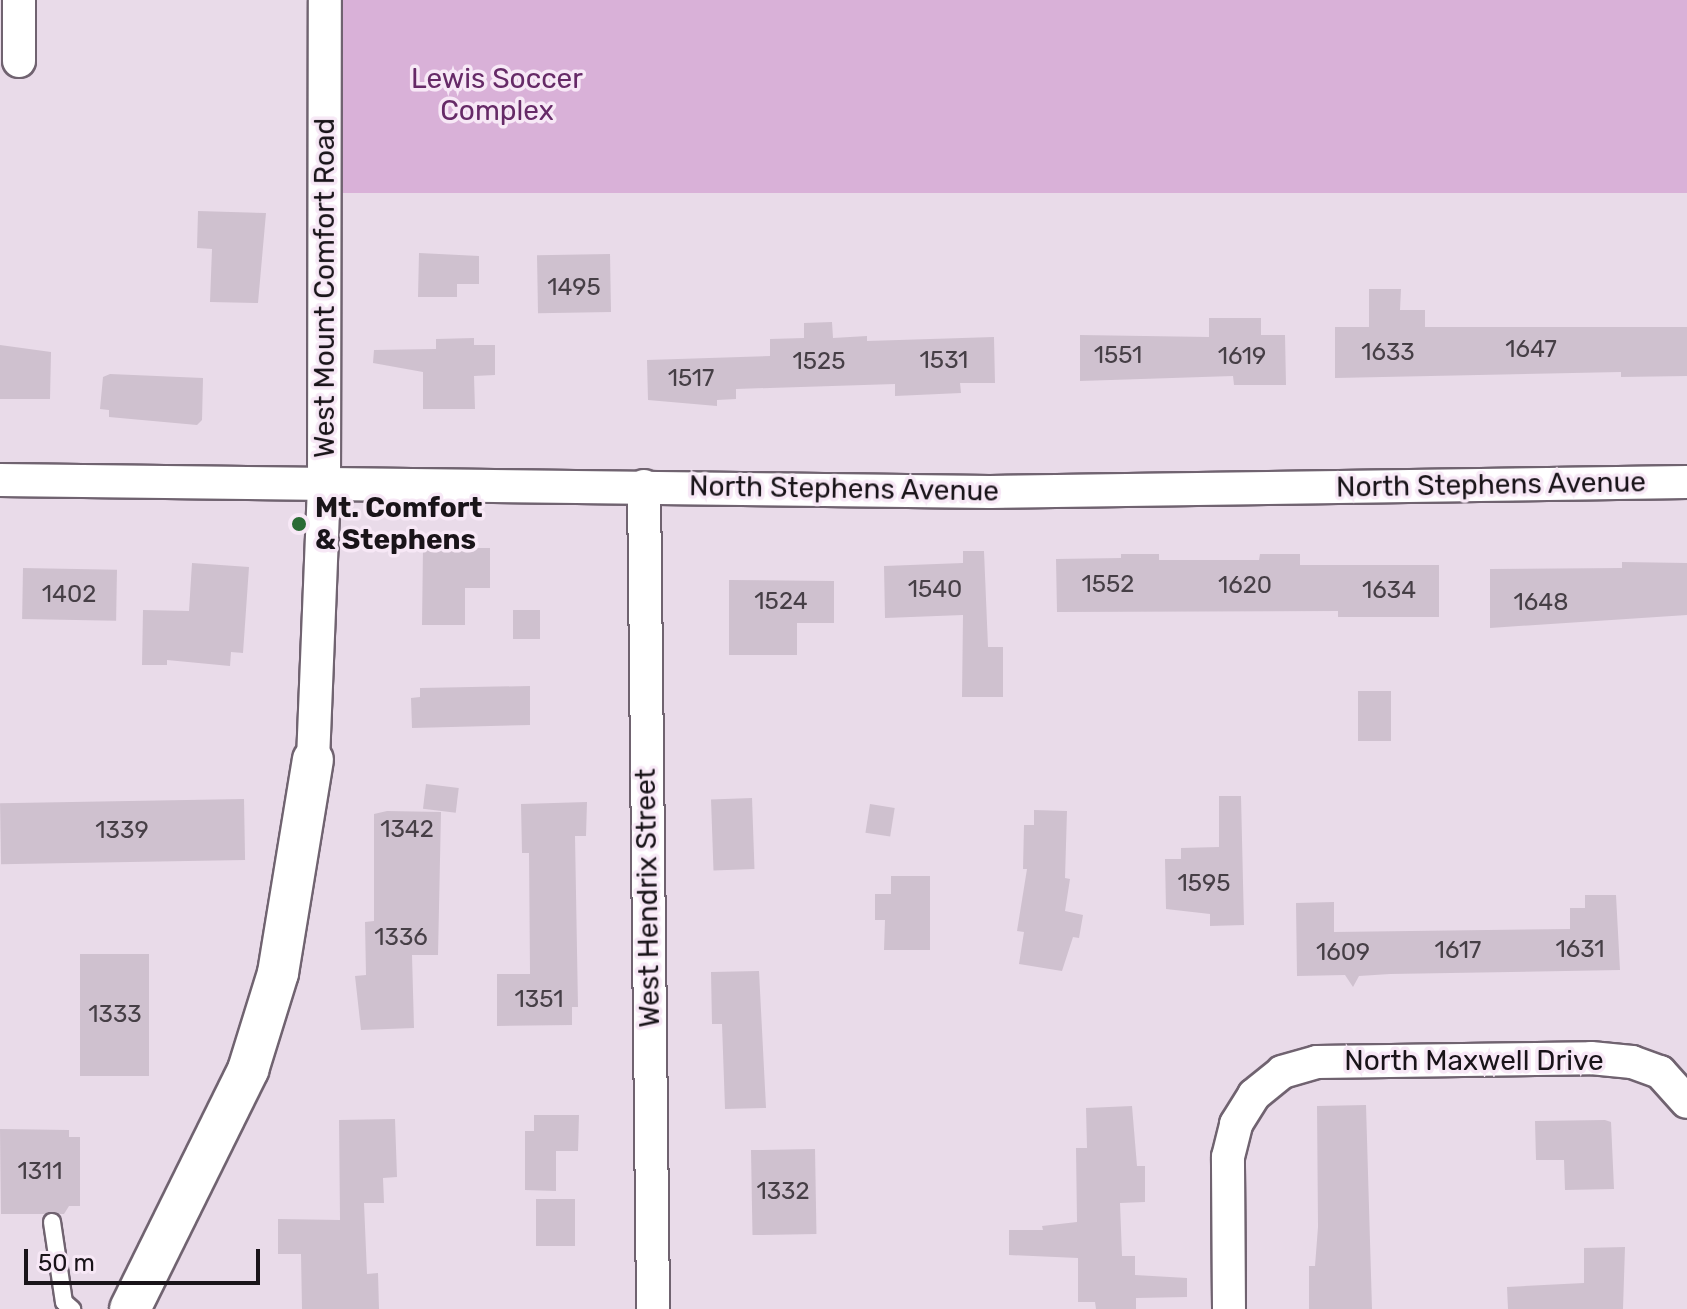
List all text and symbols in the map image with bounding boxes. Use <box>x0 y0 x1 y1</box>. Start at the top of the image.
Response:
park label: Lewis Soccer Complex <box>411 62 583 128</box>
street label: West Mount Comfort Road <box>308 118 342 458</box>
house number: 1495 <box>547 274 601 302</box>
house number: 1647 <box>1505 336 1557 364</box>
house number: 1633 <box>1361 339 1415 367</box>
house number: 1551 <box>1094 342 1142 370</box>
house number: 1619 <box>1218 343 1266 371</box>
house number: 1531 <box>920 347 968 375</box>
house number: 1525 <box>793 348 845 376</box>
house number: 1517 <box>668 365 714 393</box>
street label: North Stephens Avenue <box>1335 465 1647 505</box>
street label: North Stephens Avenue <box>688 469 1000 509</box>
place label: Mt. Comfort & Stephens <box>315 491 483 557</box>
marker: Mt. Comfort & Stephens <box>290 515 308 533</box>
house number: 1552 <box>1082 571 1134 599</box>
house number: 1620 <box>1218 572 1272 600</box>
house number: 1540 <box>908 576 962 604</box>
house number: 1634 <box>1362 577 1416 605</box>
house number: 1402 <box>42 581 96 609</box>
house number: 1524 <box>754 588 808 616</box>
house number: 1648 <box>1514 589 1568 617</box>
street label: West Hendrix Street <box>629 768 667 1028</box>
house number: 1342 <box>380 816 434 844</box>
house number: 1339 <box>95 817 149 845</box>
house number: 1595 <box>1177 870 1231 898</box>
house number: 1336 <box>374 924 428 952</box>
house number: 1631 <box>1555 936 1605 964</box>
house number: 1617 <box>1435 937 1481 965</box>
house number: 1609 <box>1316 939 1370 967</box>
house number: 1351 <box>515 986 563 1014</box>
house number: 1333 <box>88 1001 142 1029</box>
street label: North Maxwell Drive <box>1344 1044 1604 1078</box>
house number: 1311 <box>18 1158 62 1186</box>
house number: 1332 <box>756 1178 810 1206</box>
scale bar <box>28 1233 264 1283</box>
text: 50 m <box>38 1249 95 1277</box>

